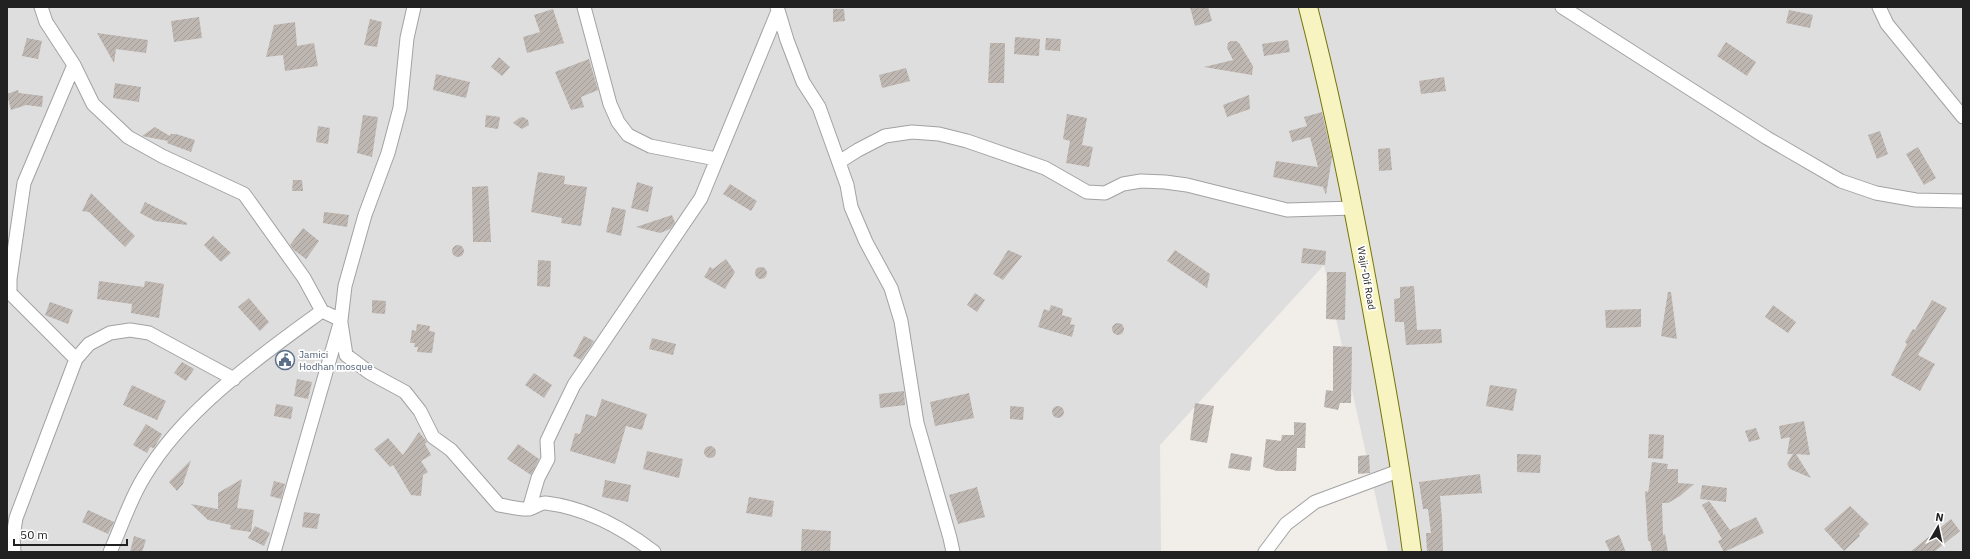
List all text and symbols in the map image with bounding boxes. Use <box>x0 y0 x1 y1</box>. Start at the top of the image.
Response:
street label: Wajir-Dif Road <box>1355 245 1379 311</box>
place label: Jamici Hodhan mosque <box>299 348 373 373</box>
public building icon: Jamici Hodhan mosque <box>274 349 296 371</box>
north arrow <box>1918 507 1958 547</box>
text: N <box>1935 510 1945 525</box>
scale bar <box>14 521 127 547</box>
text: 50 m <box>20 527 48 542</box>

